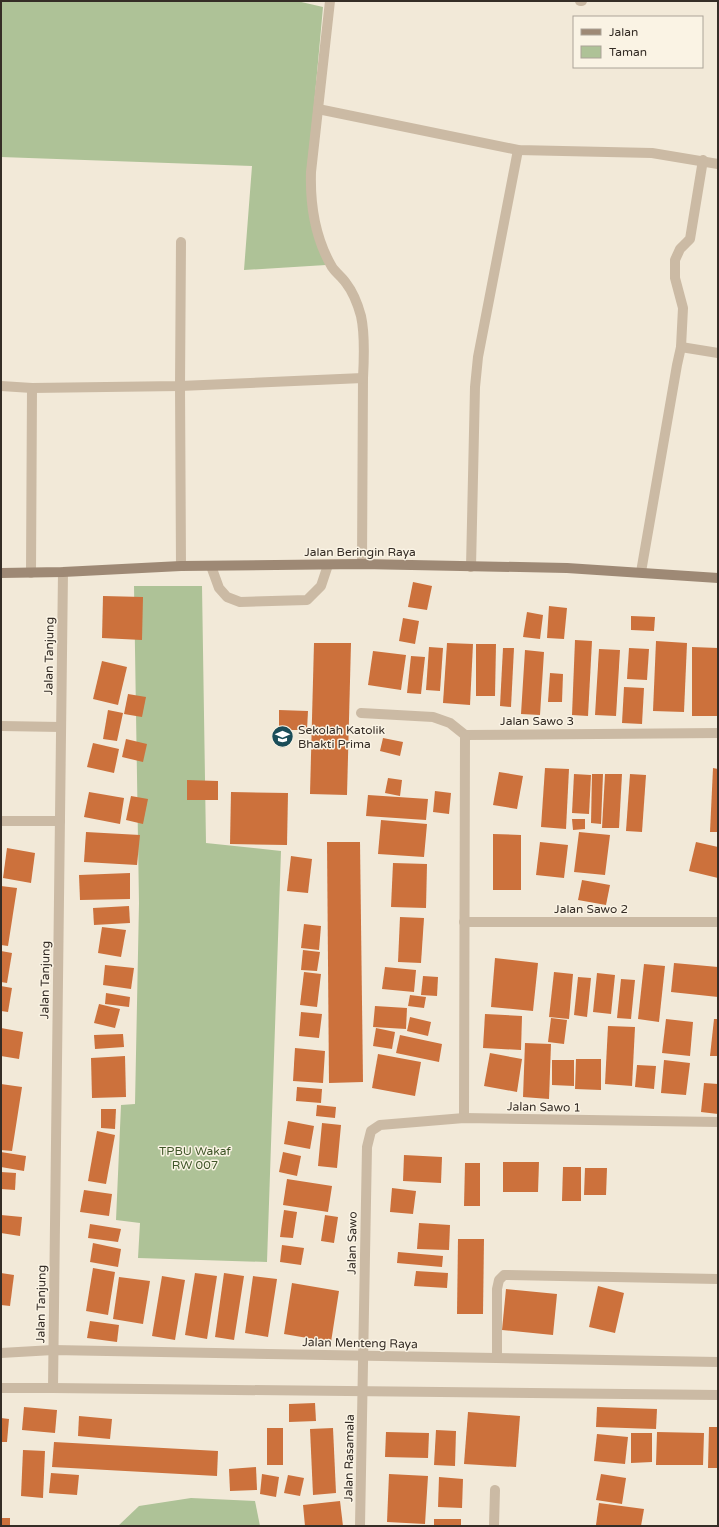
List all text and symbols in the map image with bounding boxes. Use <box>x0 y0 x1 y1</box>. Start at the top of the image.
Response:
legend <box>573 16 703 68</box>
text: Jalan <box>609 25 638 39</box>
text: Taman <box>609 45 647 59</box>
street label: Jalan Beringin Raya <box>304 545 416 559</box>
street label: Jalan Tanjung <box>41 617 57 695</box>
street label: Jalan Sawo 3 <box>500 714 574 728</box>
place label: Sekolah Katolik Bhakti Prima <box>298 723 385 751</box>
school or university icon: Sekolah Katolik Bhakti Prima <box>269 724 295 750</box>
street label: Jalan Sawo 2 <box>554 902 628 916</box>
street label: Jalan Tanjung <box>37 941 53 1019</box>
street label: Jalan Sawo 1 <box>507 1099 581 1115</box>
park label: TPBU Wakaf RW 007 <box>159 1144 231 1172</box>
street label: Jalan Sawo <box>344 1211 360 1275</box>
street label: Jalan Tanjung <box>33 1265 49 1343</box>
street label: Jalan Menteng Raya <box>302 1335 418 1351</box>
street label: Jalan Rasamala <box>341 1414 357 1502</box>

